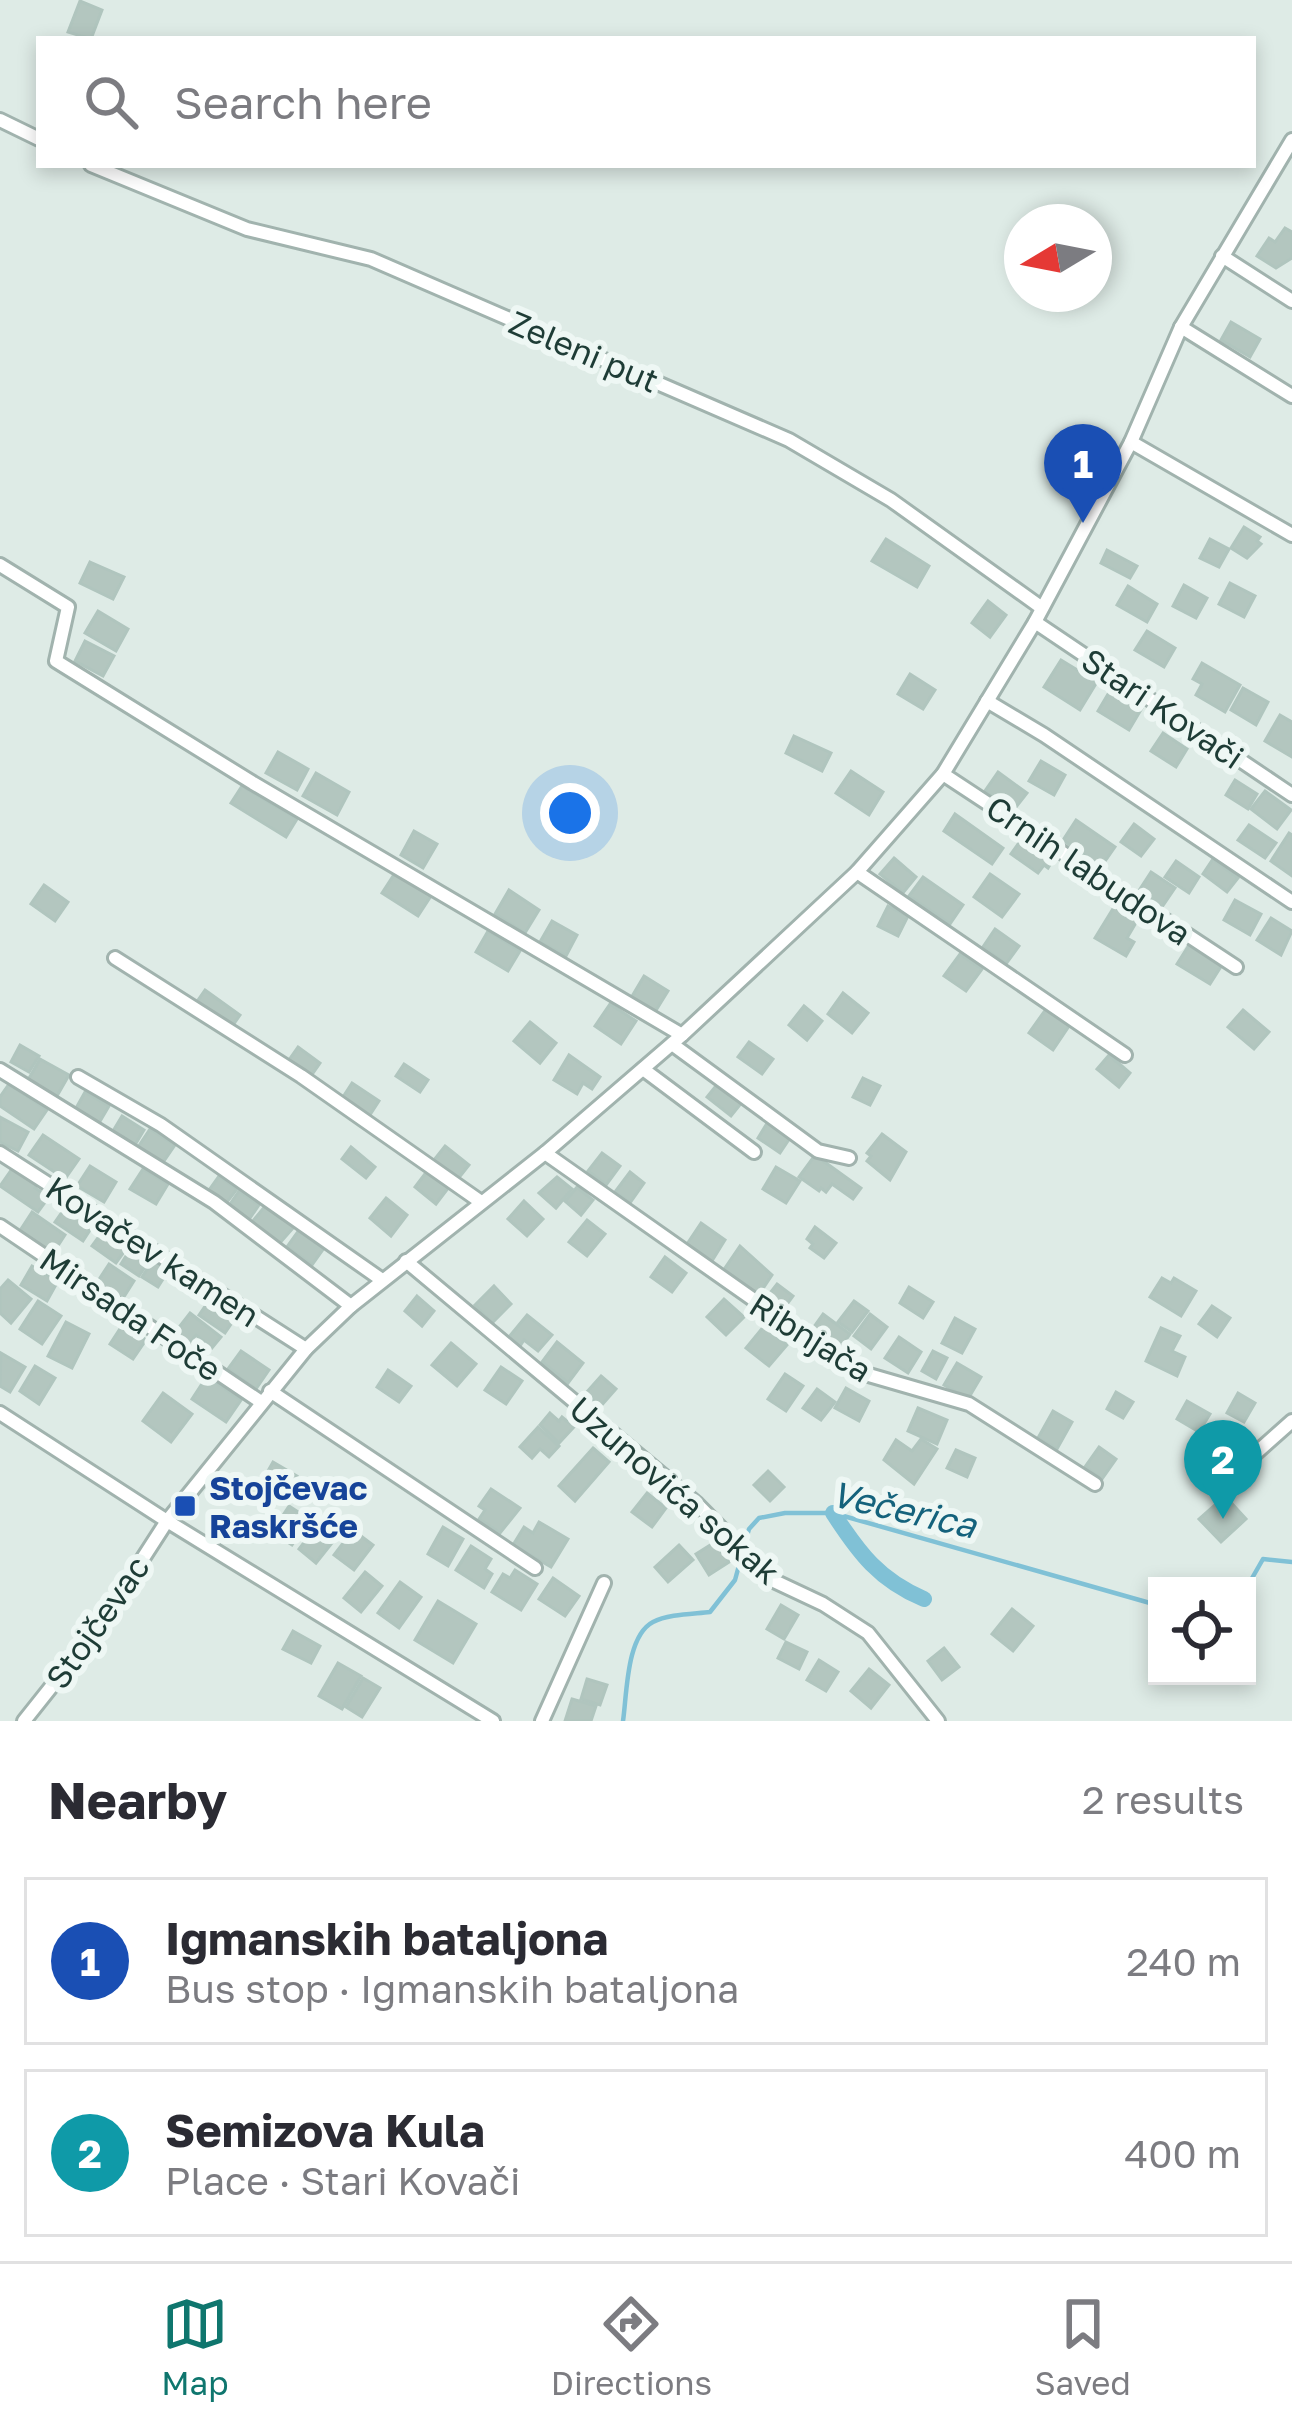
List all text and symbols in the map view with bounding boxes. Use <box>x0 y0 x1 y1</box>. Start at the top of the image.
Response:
search box <box>36 36 1256 168</box>
icon: search <box>78 69 144 135</box>
text: Search here <box>174 75 432 129</box>
north arrow <box>1004 204 1112 312</box>
street label: Zeleni put <box>503 302 665 400</box>
pin: 1 <box>1044 424 1122 523</box>
street label: Stari Kovači <box>1075 640 1251 776</box>
your location <box>540 783 600 843</box>
street label: Crnih labudova <box>979 787 1199 953</box>
street label: Kovačev kamen <box>39 1168 267 1334</box>
street label: Mirsada Foče <box>33 1239 229 1389</box>
street label: Ribnjača <box>743 1284 879 1390</box>
street label: Uzunovića sokak <box>562 1388 788 1592</box>
pin: 2 <box>1184 1420 1262 1519</box>
place label: Stojčevac Raskršće <box>209 1468 367 1545</box>
water label: Večerica <box>828 1472 982 1547</box>
marker: Stojčevac Raskršće <box>172 1493 198 1519</box>
street label: Stojčevac <box>37 1548 157 1696</box>
map controls <box>1148 1577 1256 1685</box>
button: locate <box>1148 1577 1256 1685</box>
text: Nearby <box>48 1769 227 1830</box>
text: 2 results <box>1082 1776 1244 1823</box>
text: Igmanskih bataljona <box>165 1911 608 1965</box>
text: 1 <box>80 1938 100 1985</box>
text: 240 m <box>1126 1938 1241 1985</box>
text: Bus stop · Igmanskih bataljona <box>165 1965 739 2012</box>
text: Semizova Kula <box>165 2103 485 2157</box>
text: 2 <box>78 2130 102 2177</box>
text: 400 m <box>1125 2130 1241 2177</box>
text: Place · Stari Kovači <box>165 2157 521 2204</box>
tab: Map <box>161 2291 229 2402</box>
tab: Directions <box>551 2291 712 2402</box>
tab: Saved <box>1034 2291 1131 2402</box>

